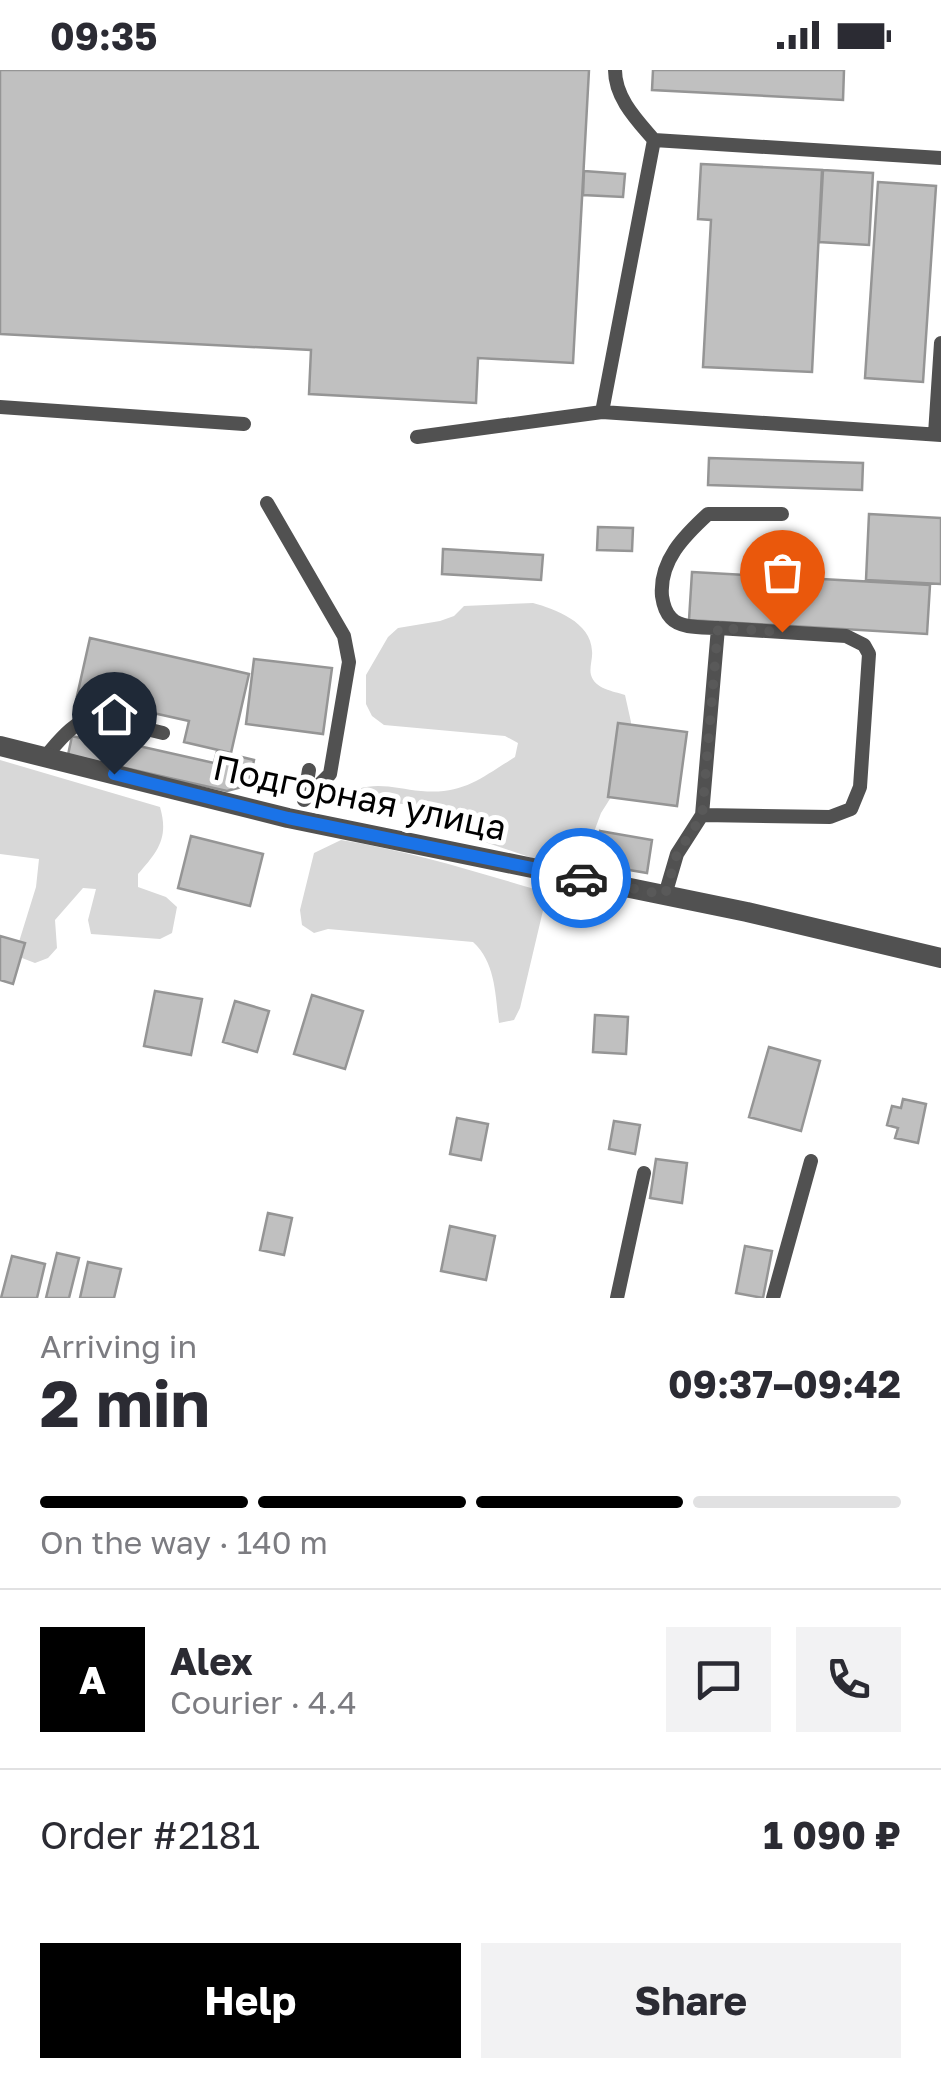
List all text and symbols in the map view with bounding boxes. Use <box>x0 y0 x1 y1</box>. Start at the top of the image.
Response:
text: 09:35 <box>50 13 157 58</box>
pin <box>740 530 825 633</box>
icon: bag <box>755 545 810 600</box>
pin <box>72 672 157 775</box>
icon: home <box>87 687 142 742</box>
street label: Подгорная улица <box>210 745 510 849</box>
courier <box>531 828 631 928</box>
icon: car <box>554 851 609 906</box>
text: Arriving in <box>40 1327 197 1365</box>
text: 09:37–09:42 <box>668 1361 901 1406</box>
text: 2 min <box>40 1363 210 1441</box>
text: On the way · 140 m <box>40 1523 328 1561</box>
button: chat <box>666 1627 771 1732</box>
button: phone <box>796 1627 901 1732</box>
text: Alex <box>170 1638 253 1683</box>
text: A <box>79 1657 106 1702</box>
text: Courier · 4.4 <box>170 1683 357 1721</box>
text: Order #2181 <box>40 1812 260 1857</box>
text: 1 090 ₽ <box>763 1812 901 1857</box>
button: Help <box>40 1943 461 2058</box>
button: Share <box>481 1943 901 2058</box>

